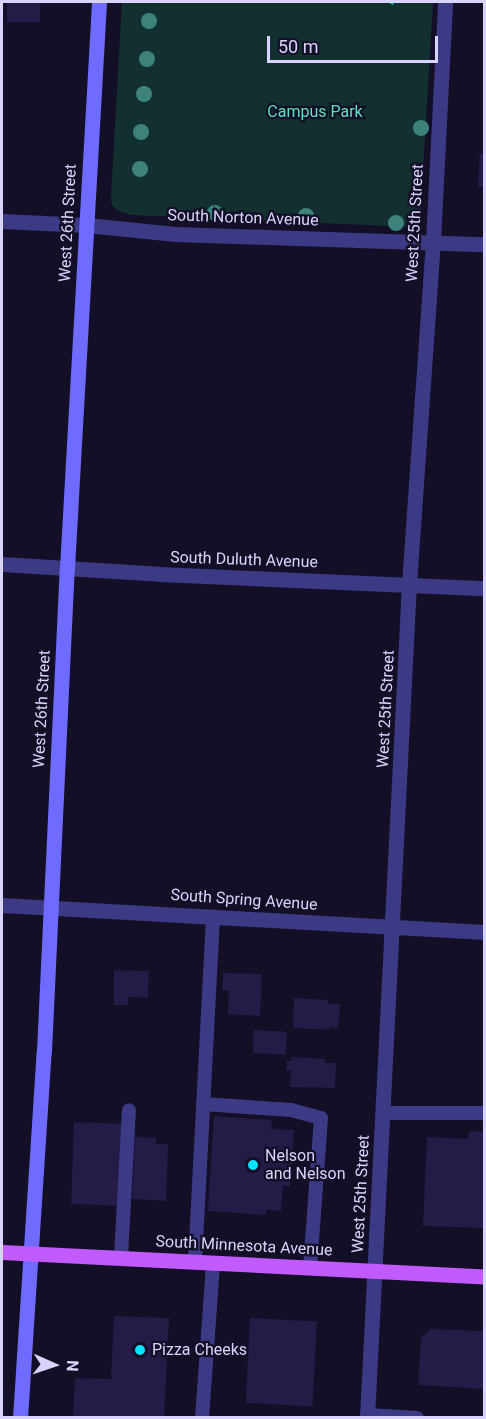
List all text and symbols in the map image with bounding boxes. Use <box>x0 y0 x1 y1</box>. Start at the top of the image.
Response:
scale bar <box>270 24 441 62</box>
text: 50 m <box>278 36 318 57</box>
park label: Campus Park <box>267 102 363 122</box>
street label: West 26th Street <box>55 164 81 282</box>
street label: West 25th Street <box>402 164 428 282</box>
street label: South Norton Avenue <box>167 206 319 230</box>
street label: South Duluth Avenue <box>170 548 318 572</box>
street label: West 26th Street <box>29 650 55 768</box>
street label: West 25th Street <box>373 650 399 768</box>
street label: South Spring Avenue <box>170 885 318 915</box>
street label: West 25th Street <box>348 1135 374 1253</box>
place label: Nelson and Nelson <box>265 1146 346 1184</box>
marker: Nelson and Nelson <box>246 1158 260 1172</box>
street label: South Minnesota Avenue <box>155 1232 333 1260</box>
north arrow <box>24 1335 84 1395</box>
place label: Pizza Cheeks <box>152 1340 247 1360</box>
marker: Pizza Cheeks <box>133 1343 147 1357</box>
text: N <box>63 1360 82 1372</box>

